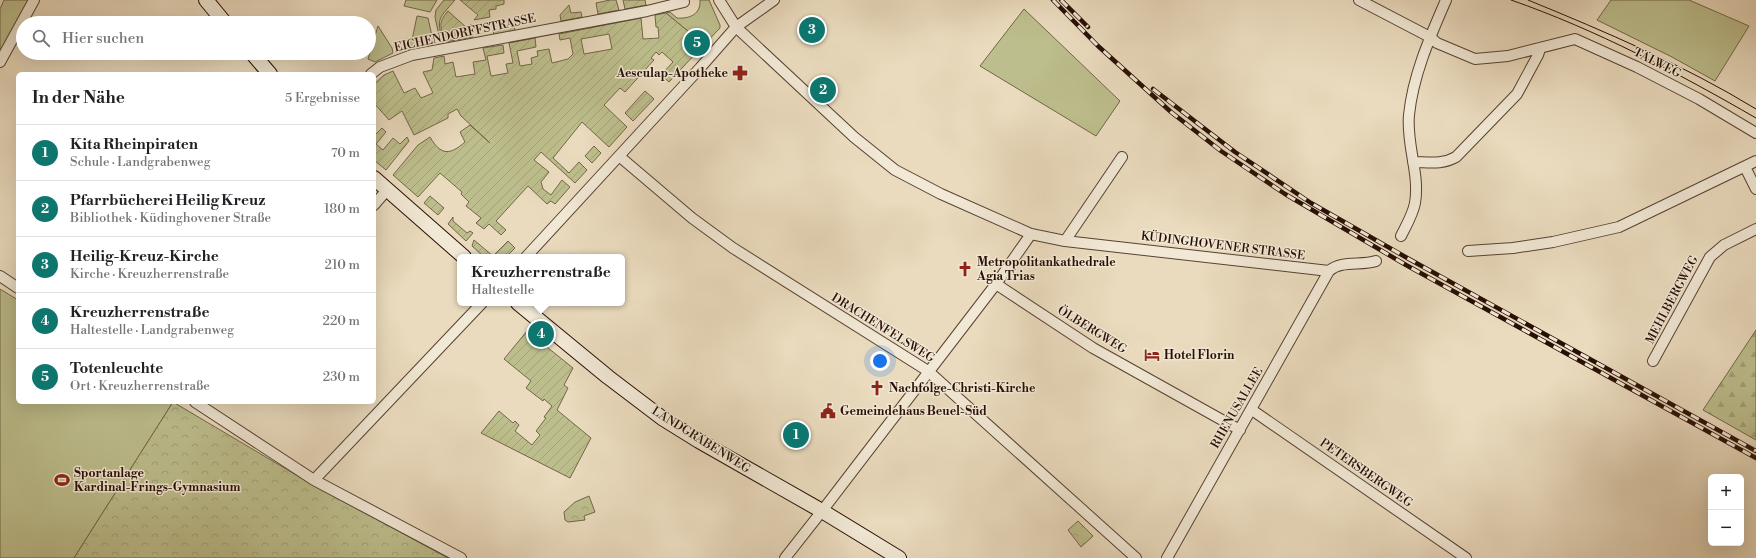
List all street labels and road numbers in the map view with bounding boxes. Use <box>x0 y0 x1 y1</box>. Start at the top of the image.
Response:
street label: EICHENDORFFSTRASSE <box>393 11 537 55</box>
street label: TALWEG <box>1631 45 1683 81</box>
street label: KÜDINGHOVENER STRASSE <box>1140 226 1306 264</box>
street label: MEHLBERGWEG <box>1642 253 1702 347</box>
street label: DRACHENFELSWEG <box>829 290 938 366</box>
street label: ÖLBERGWEG <box>1055 301 1131 357</box>
street label: RHENUSALLEE <box>1208 365 1266 451</box>
street label: LANDGRABENWEG <box>649 404 753 477</box>
street label: PETERSBERGWEG <box>1317 435 1415 511</box>

